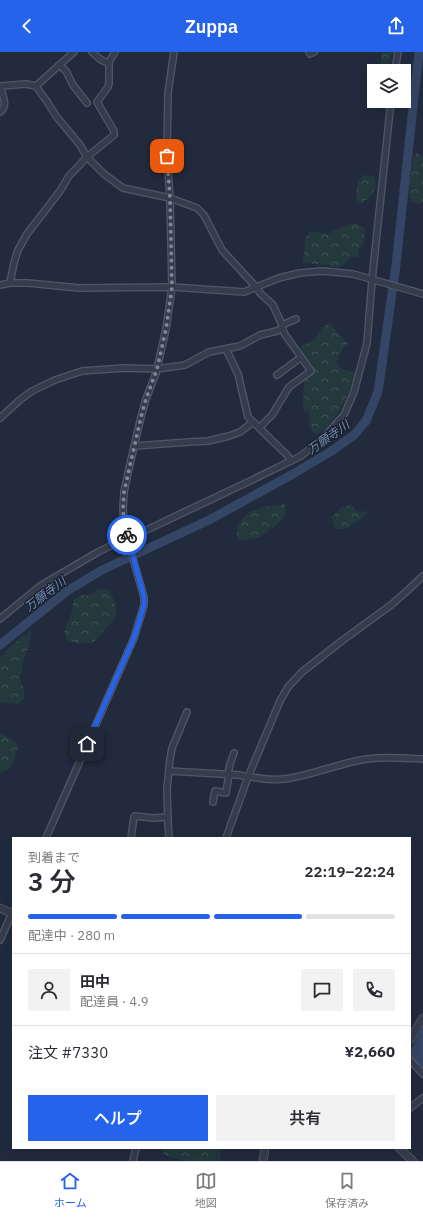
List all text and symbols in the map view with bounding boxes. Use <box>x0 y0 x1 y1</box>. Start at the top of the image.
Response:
icon: back <box>16 15 38 37</box>
text: Zuppa <box>185 15 238 38</box>
icon: share <box>385 15 407 37</box>
map controls <box>367 64 411 108</box>
button: layers <box>367 64 411 108</box>
pin <box>150 139 184 173</box>
icon: bag <box>156 145 178 167</box>
water label: 万願寺川 <box>304 416 354 457</box>
courier <box>107 515 147 555</box>
icon: bike <box>116 524 138 546</box>
water label: 万願寺川 <box>21 572 70 614</box>
pin <box>70 727 104 761</box>
icon: home <box>76 733 98 755</box>
text: 到着まで <box>28 849 80 866</box>
text: 22:19–22:24 <box>305 862 395 881</box>
text: 3 分 <box>28 864 76 898</box>
text: 配達中 · 280 m <box>28 927 115 944</box>
button: person <box>28 969 70 1011</box>
button: chat <box>301 969 343 1011</box>
button: phone <box>353 969 395 1011</box>
text: 田中 <box>80 972 110 991</box>
text: 配達員 · 4.9 <box>80 993 149 1010</box>
text: ¥2,660 <box>345 1042 395 1061</box>
text: 注文 #7330 <box>28 1043 108 1062</box>
button: ヘルプ <box>28 1095 208 1141</box>
button: 共有 <box>216 1095 395 1141</box>
tab: ホーム <box>54 1170 87 1210</box>
tab: 地図 <box>195 1170 217 1210</box>
tab: 保存済み <box>325 1170 369 1210</box>

